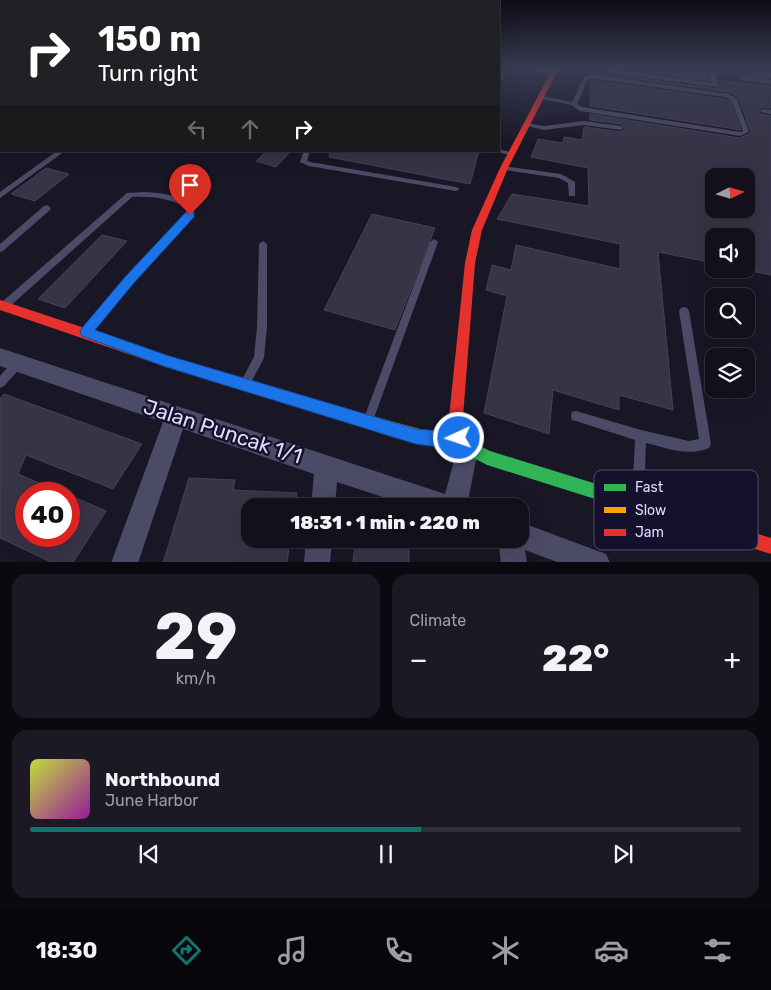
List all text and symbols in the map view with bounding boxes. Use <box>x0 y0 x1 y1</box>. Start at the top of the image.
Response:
text: 150 m <box>98 18 201 60</box>
icon: right <box>15 20 80 85</box>
text: Turn right <box>98 60 198 87</box>
icon: left <box>183 115 211 143</box>
icon: ahead <box>236 115 264 143</box>
icon: right <box>289 115 317 143</box>
pin <box>169 164 211 215</box>
north arrow <box>705 168 755 218</box>
map controls <box>705 168 755 398</box>
icon: arrive <box>176 171 204 199</box>
button: sound <box>705 228 755 278</box>
button: search <box>705 288 755 338</box>
button: layers <box>705 348 755 398</box>
street label: Jalan Puncak 1/1 <box>141 394 305 468</box>
position arrow <box>432 411 484 463</box>
legend <box>594 470 758 550</box>
text: Fast <box>635 479 664 496</box>
speed limit sign: 40 <box>15 482 80 547</box>
text: Slow <box>635 502 666 519</box>
text: 18:31 · 1 min · 220 m <box>290 511 480 534</box>
text: Jam <box>635 524 664 541</box>
text: 29 <box>154 598 238 675</box>
text: Climate <box>410 611 466 630</box>
text: 22° <box>542 635 609 681</box>
text: − <box>410 643 428 676</box>
text: + <box>724 643 741 676</box>
text: km/h <box>176 669 216 688</box>
text: Northbound <box>105 768 220 791</box>
text: June Harbor <box>105 791 198 810</box>
icon: previous <box>135 840 163 868</box>
icon: pause <box>372 840 400 868</box>
icon: next <box>609 840 637 868</box>
icon: directions <box>169 933 204 968</box>
icon: music <box>275 933 310 968</box>
icon: phone <box>381 933 416 968</box>
icon: climate <box>488 933 523 968</box>
icon: car <box>594 933 629 968</box>
icon: filters <box>700 933 735 968</box>
text: 18:30 <box>36 937 97 964</box>

